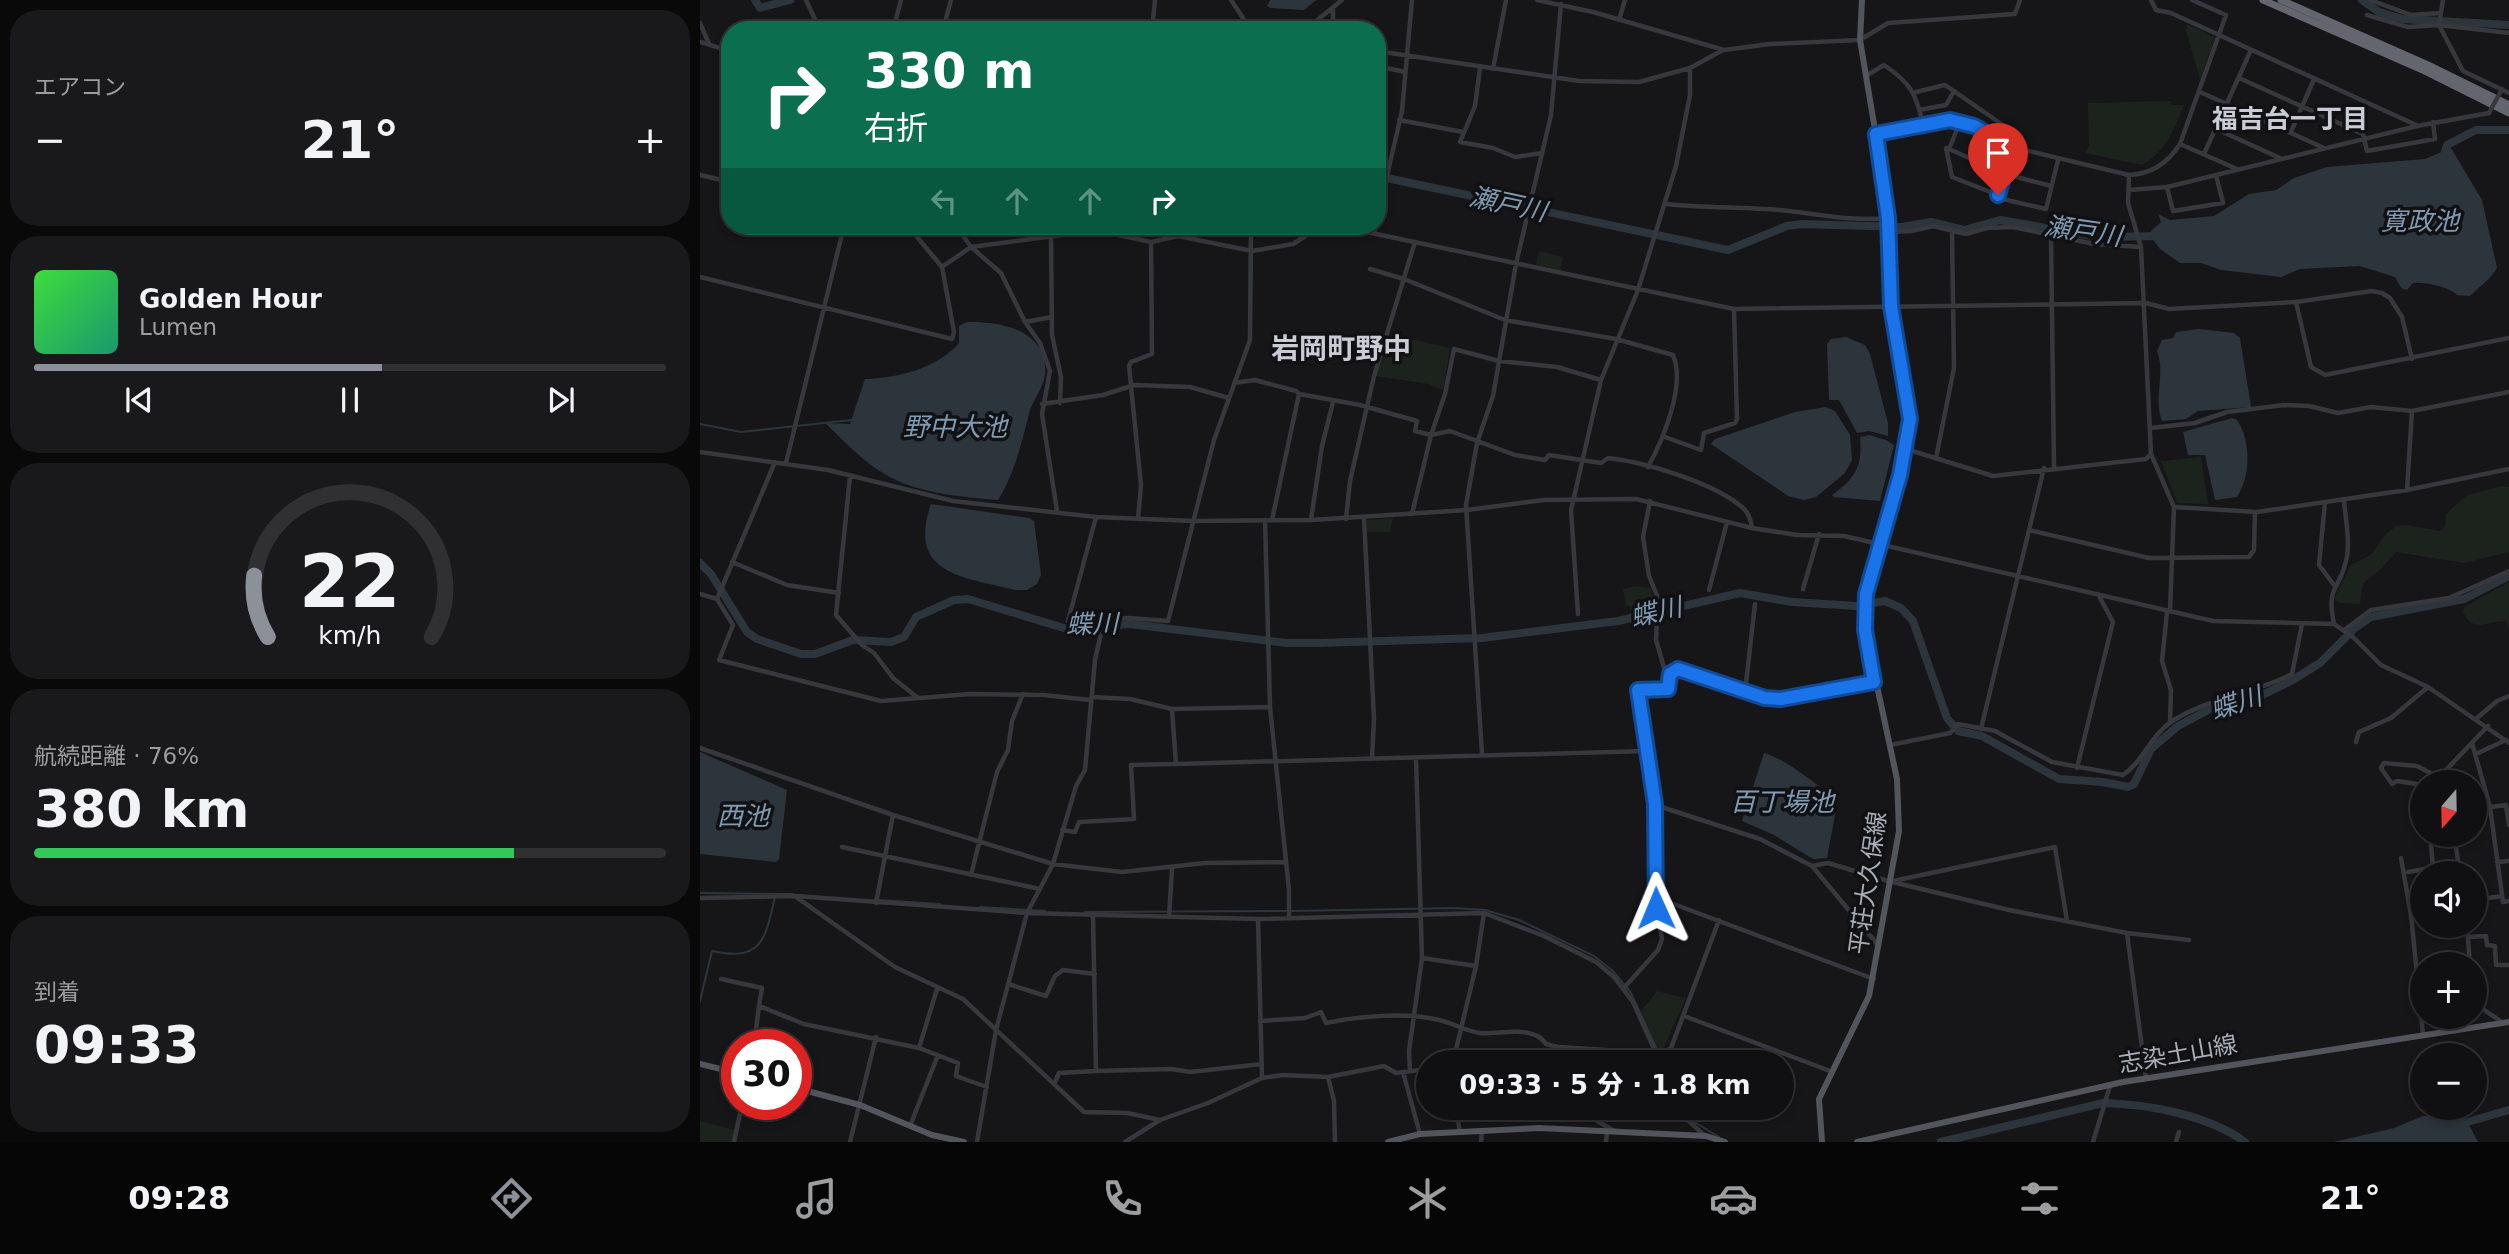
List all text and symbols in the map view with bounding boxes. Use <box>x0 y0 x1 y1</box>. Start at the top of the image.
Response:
text: 330 m <box>864 43 1034 100</box>
icon: right <box>749 49 840 140</box>
text: エアコン <box>34 74 126 100</box>
district label: 福吉台一丁目 <box>2212 104 2368 134</box>
text: 右折 <box>864 109 928 147</box>
text: 21° <box>301 110 399 170</box>
text: − <box>34 118 66 162</box>
text: + <box>634 118 666 162</box>
pin <box>1968 123 2028 195</box>
icon: arrive <box>1979 134 2017 172</box>
water label: 瀬戸川 <box>1467 181 1552 227</box>
icon: left <box>925 182 963 220</box>
icon: ahead <box>998 182 1036 220</box>
icon: ahead <box>1071 182 1109 220</box>
icon: right <box>1144 182 1182 220</box>
water label: 寛政池 <box>2381 206 2462 236</box>
water label: 瀬戸川 <box>2042 211 2127 252</box>
text: Golden Hour <box>139 284 322 314</box>
text: Lumen <box>139 314 217 340</box>
district label: 岩岡町野中 <box>1271 332 1411 365</box>
icon: previous <box>120 381 158 419</box>
icon: pause <box>331 381 369 419</box>
icon: next <box>542 381 580 419</box>
water label: 野中大池 <box>903 412 1010 442</box>
text: 22 <box>299 539 401 624</box>
water label: 蝶川 <box>1627 591 1688 632</box>
water label: 蝶川 <box>1066 608 1121 639</box>
text: km/h <box>318 621 382 650</box>
water label: 蝶川 <box>2207 680 2268 725</box>
text: 航続距離 · 76% <box>34 743 199 769</box>
north arrow <box>2410 770 2487 847</box>
map controls <box>2410 770 2487 1120</box>
text: 380 km <box>34 779 249 839</box>
water label: 百丁場池 <box>1730 787 1837 817</box>
water label: 西池 <box>717 801 772 831</box>
street label: 平荘大久保線 <box>1844 810 1892 956</box>
button: sound <box>2410 861 2487 938</box>
position arrow <box>1619 871 1693 945</box>
button: + <box>2410 952 2487 1029</box>
text: 到着 <box>34 979 80 1005</box>
text: 09:33 <box>34 1015 200 1075</box>
speed limit sign: 30 <box>721 1029 812 1120</box>
street label: 志染土山線 <box>2116 1030 2240 1078</box>
button: − <box>2410 1043 2487 1120</box>
text: 09:33 · 5 分 · 1.8 km <box>1459 1070 1751 1100</box>
icon: directions <box>487 1174 536 1223</box>
icon: music <box>792 1174 841 1223</box>
icon: phone <box>1098 1174 1147 1223</box>
icon: climate <box>1403 1174 1452 1223</box>
icon: car <box>1709 1174 1758 1223</box>
icon: filters <box>2015 1174 2064 1223</box>
text: 09:28 <box>128 1179 230 1217</box>
text: 21° <box>2320 1179 2381 1217</box>

